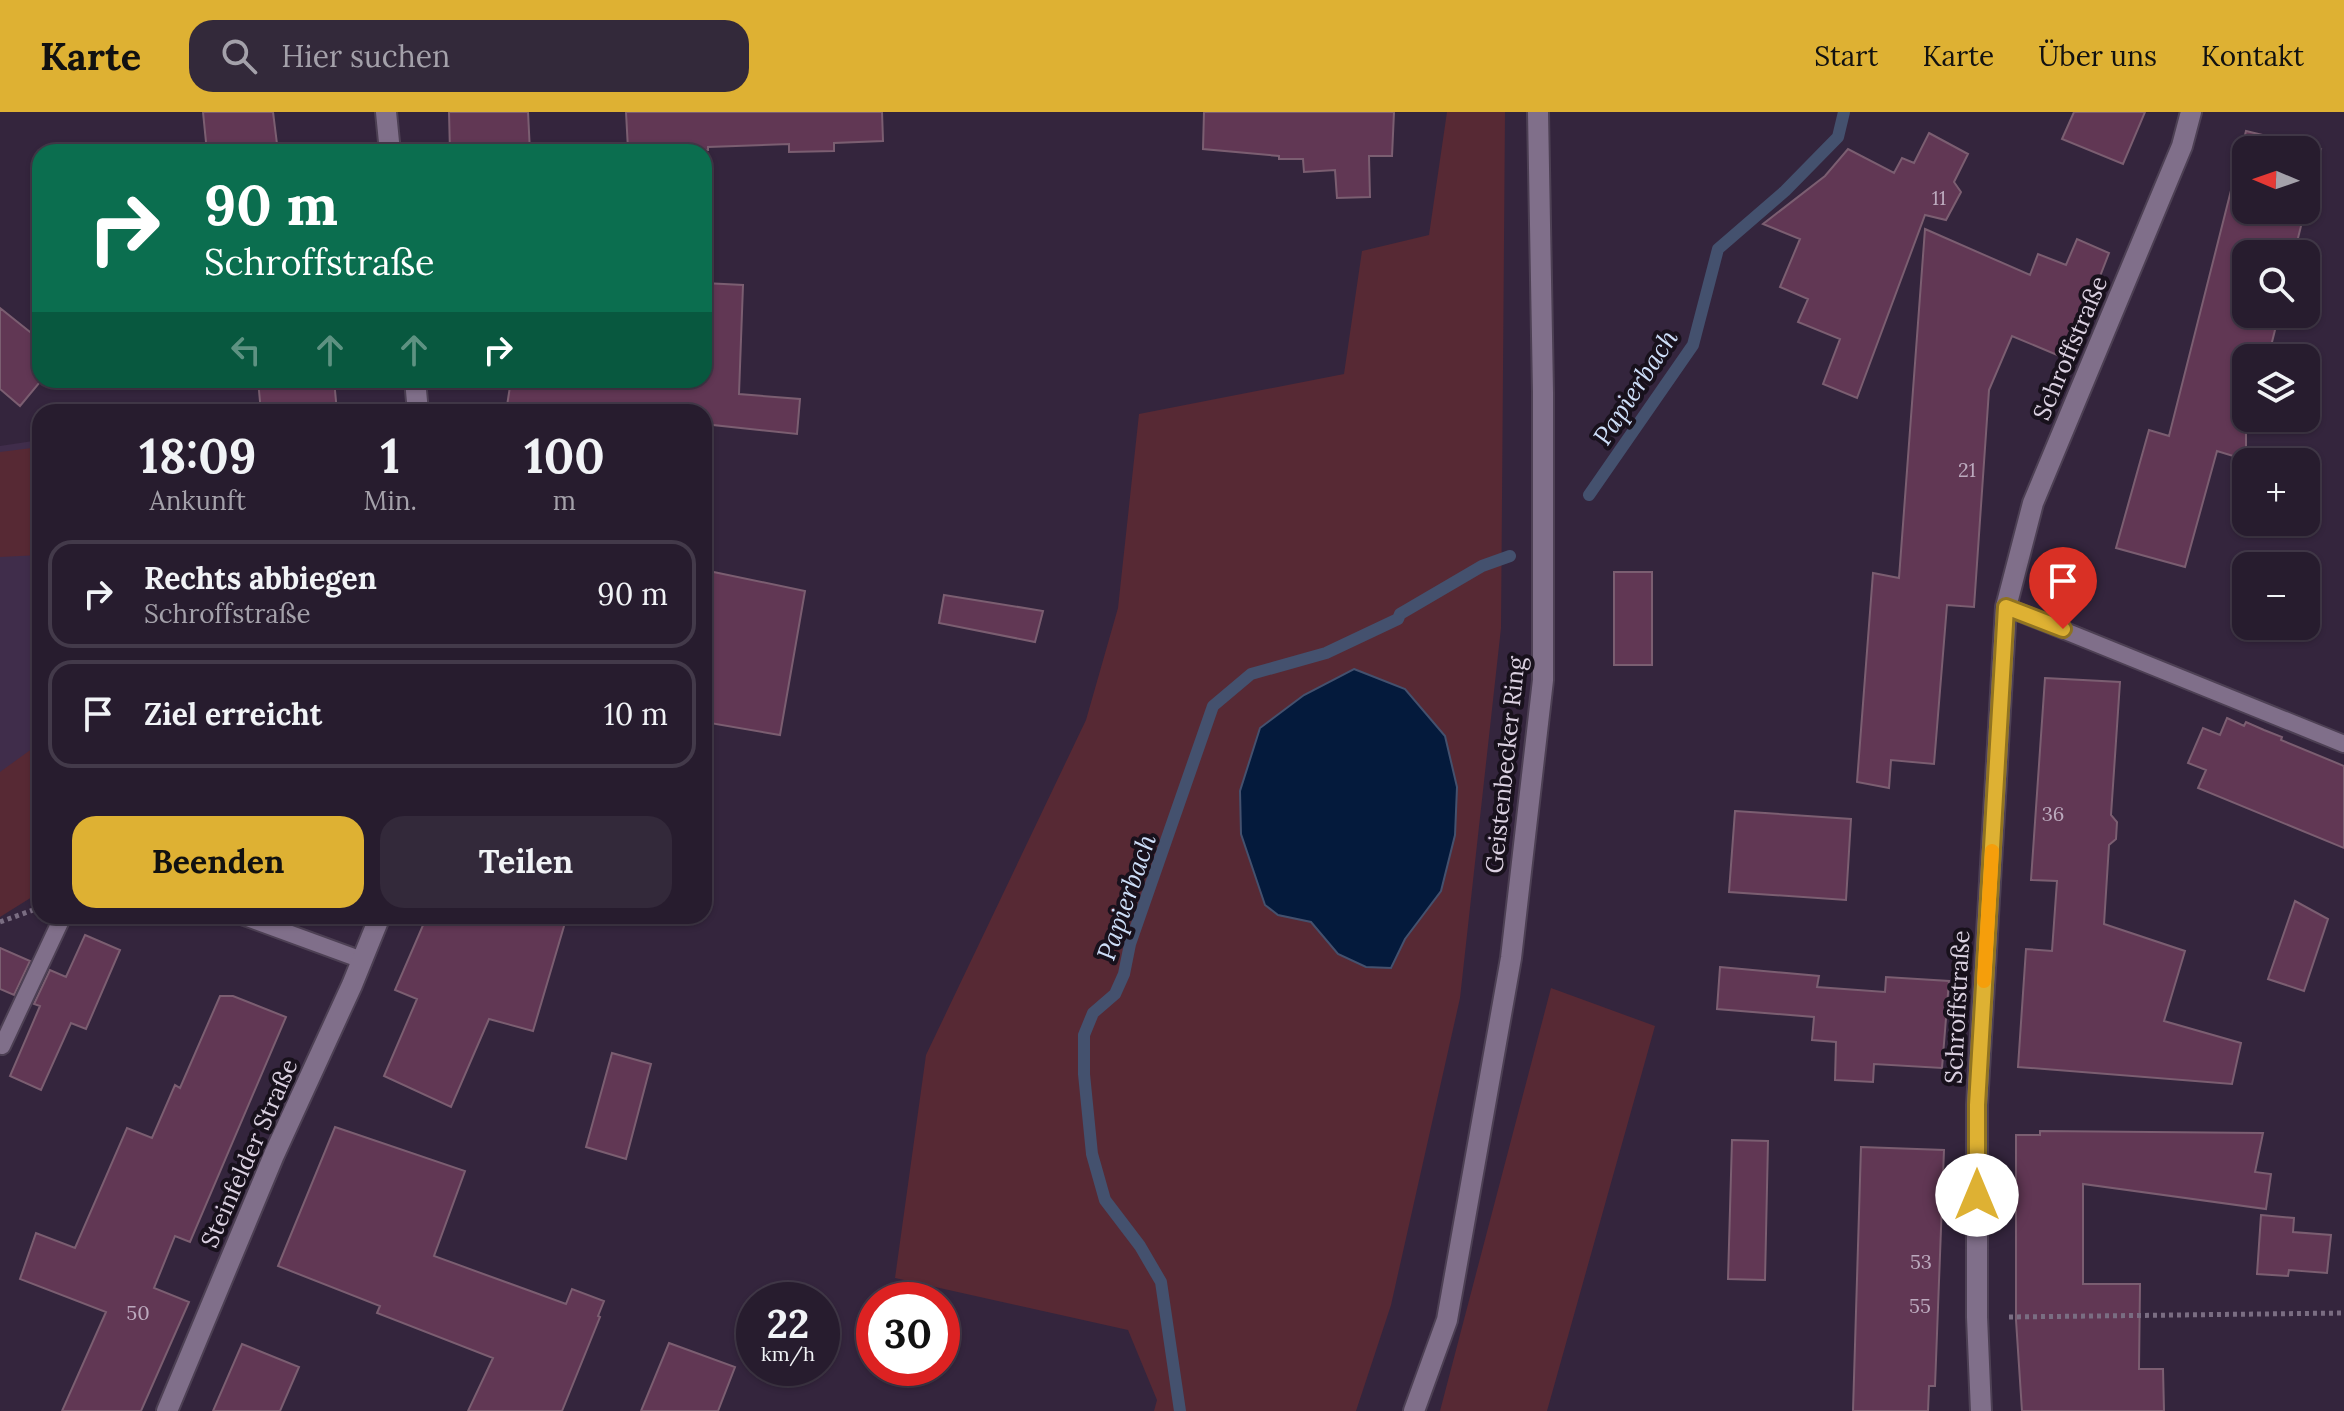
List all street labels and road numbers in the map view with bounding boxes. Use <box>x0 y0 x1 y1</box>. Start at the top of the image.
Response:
street label: Schroffstraße <box>2026 271 2114 425</box>
street label: Geistenbecker Ring <box>1478 654 1532 875</box>
street label: Schroffstraße <box>1937 929 1977 1085</box>
street label: Steinfelder Straße <box>193 1054 305 1252</box>

